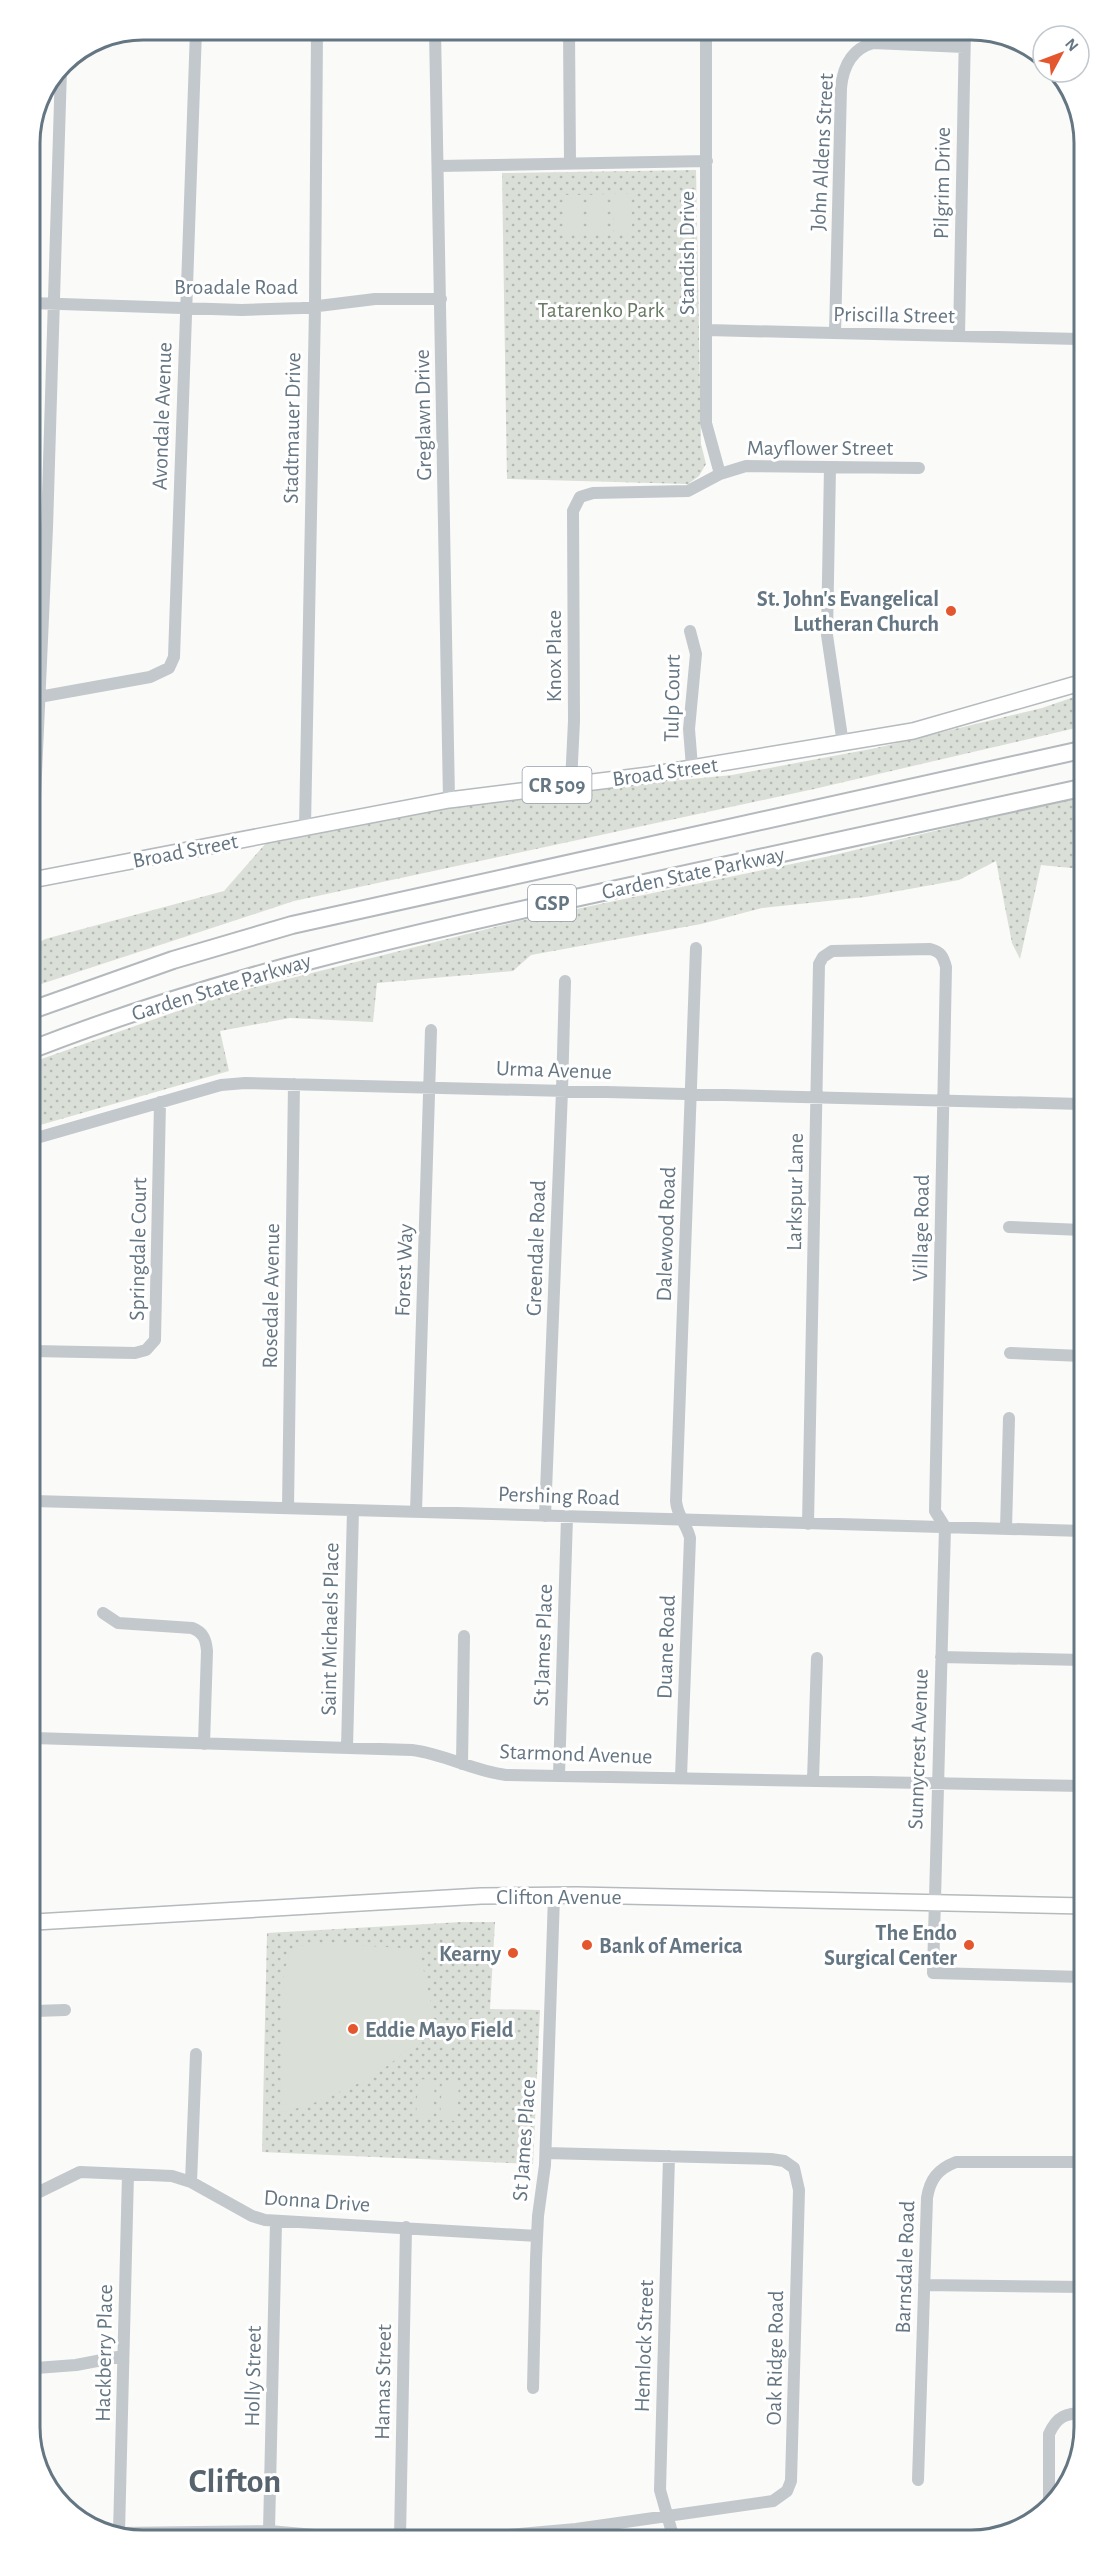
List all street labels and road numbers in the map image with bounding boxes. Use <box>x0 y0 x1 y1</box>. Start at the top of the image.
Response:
street label: John Aldens Street <box>807 73 837 232</box>
street label: Pilgrim Drive <box>930 127 954 239</box>
street label: Standish Drive <box>676 191 698 315</box>
street label: Broadale Road <box>174 276 298 298</box>
street label: Priscilla Street <box>833 303 955 327</box>
street label: Avondale Avenue <box>148 342 176 490</box>
street label: Greglawn Drive <box>411 349 435 481</box>
street label: Stadtmauer Drive <box>280 352 304 504</box>
street label: Mayflower Street <box>747 437 893 459</box>
street label: Knox Place <box>543 610 565 702</box>
street label: Tulp Court <box>660 654 684 742</box>
street label: Broad Street <box>611 754 719 790</box>
road number: CR 509 <box>522 767 592 803</box>
street label: Broad Street <box>131 830 240 872</box>
street label: Garden State Parkway <box>600 843 787 903</box>
road number: GSP <box>528 885 576 921</box>
street label: Garden State Parkway <box>129 949 314 1025</box>
street label: Urma Avenue <box>496 1057 612 1083</box>
street label: Larkspur Lane <box>783 1133 807 1251</box>
street label: Dalewood Road <box>653 1166 679 1302</box>
street label: Village Road <box>909 1174 933 1282</box>
street label: Springdale Court <box>126 1177 150 1321</box>
street label: Greendale Road <box>523 1180 549 1316</box>
street label: Rosedale Avenue <box>259 1223 283 1369</box>
street label: Forest Way <box>391 1223 417 1317</box>
street label: Pershing Road <box>498 1483 620 1509</box>
street label: Saint Michaels Place <box>317 1542 343 1716</box>
street label: St James Place <box>530 1583 556 1707</box>
street label: Duane Road <box>653 1595 679 1700</box>
street label: Sunnycrest Avenue <box>904 1668 932 1830</box>
street label: Starmond Avenue <box>499 1740 653 1768</box>
street label: Clifton Avenue <box>496 1886 622 1908</box>
street label: St James Place <box>509 2078 539 2202</box>
street label: Donna Drive <box>263 2186 371 2216</box>
street label: Barnsdale Road <box>892 2200 918 2334</box>
street label: Hemlock Street <box>631 2279 657 2413</box>
street label: Hackberry Place <box>92 2284 116 2422</box>
street label: Oak Ridge Road <box>763 2290 787 2426</box>
street label: Hamas Street <box>371 2324 395 2440</box>
street label: Holly Street <box>241 2325 265 2427</box>

